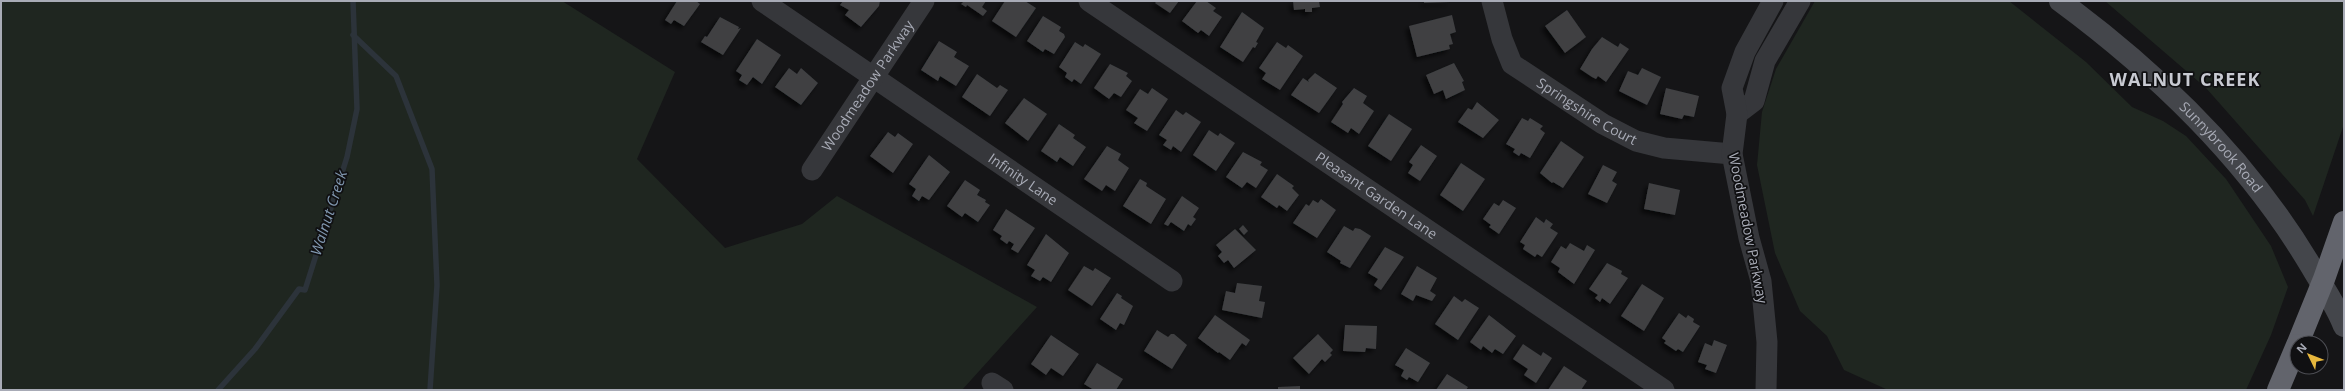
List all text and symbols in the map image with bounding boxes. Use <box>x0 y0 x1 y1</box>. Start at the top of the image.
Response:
street label: Woodmeadow Parkway <box>817 16 918 155</box>
district label: WALNUT CREEK <box>2110 67 2260 91</box>
street label: Springshire Court <box>1533 73 1640 149</box>
street label: Sunnybrook Road <box>2176 97 2267 196</box>
street label: Pleasant Garden Lane <box>1312 147 1441 243</box>
street label: Infinity Lane <box>985 148 1062 209</box>
street label: Woodmeadow Parkway <box>1725 151 1773 306</box>
water label: Walnut Creek <box>305 167 351 258</box>
north arrow <box>2289 335 2329 375</box>
text: N <box>2293 339 2310 356</box>

